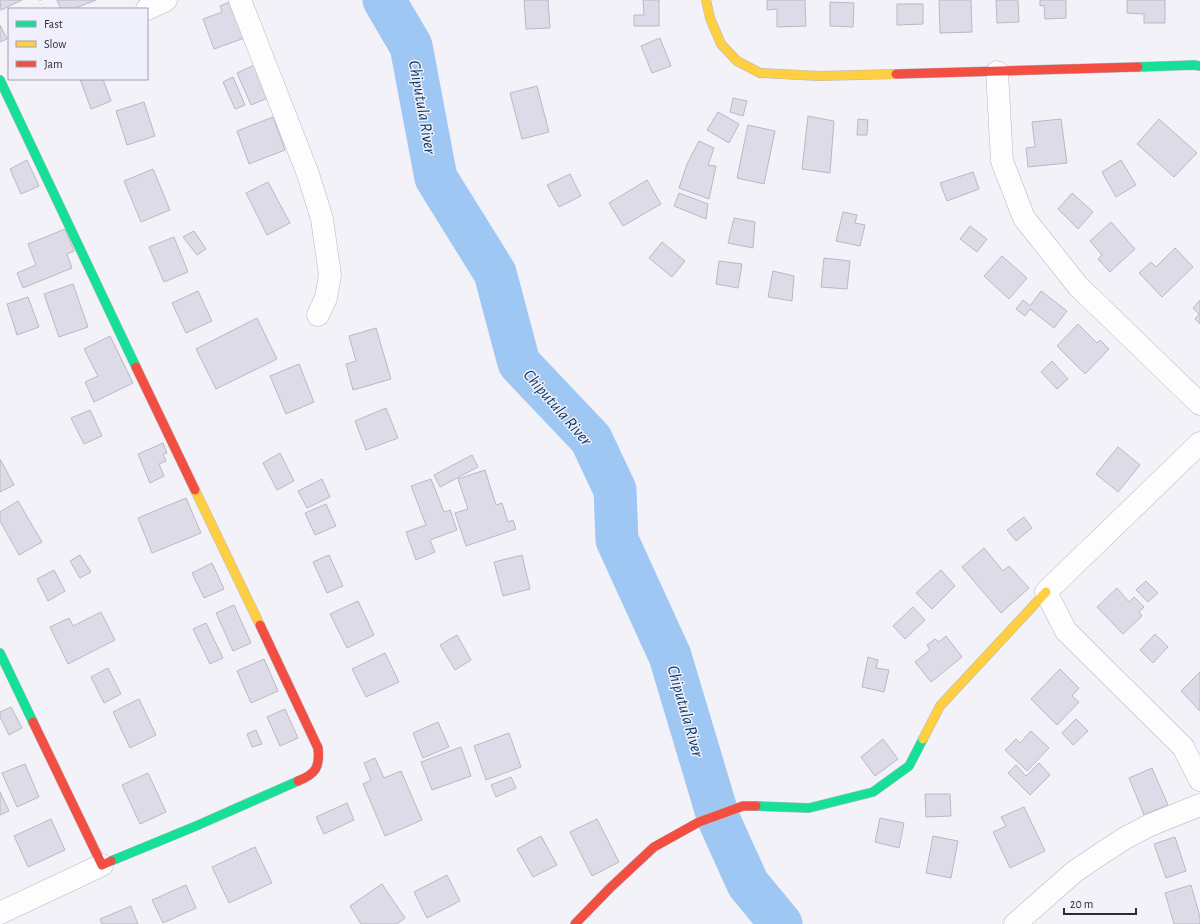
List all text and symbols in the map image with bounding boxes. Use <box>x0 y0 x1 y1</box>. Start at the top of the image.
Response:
legend <box>8 8 148 80</box>
text: Fast <box>44 18 63 30</box>
text: Slow <box>44 38 66 50</box>
text: Jam <box>44 58 63 70</box>
water label: Chiputula River <box>405 59 439 156</box>
water label: Chiputula River <box>519 366 595 450</box>
water label: Chiputula River <box>663 663 707 760</box>
scale bar <box>1064 890 1136 916</box>
text: 20 m <box>1070 898 1093 910</box>

